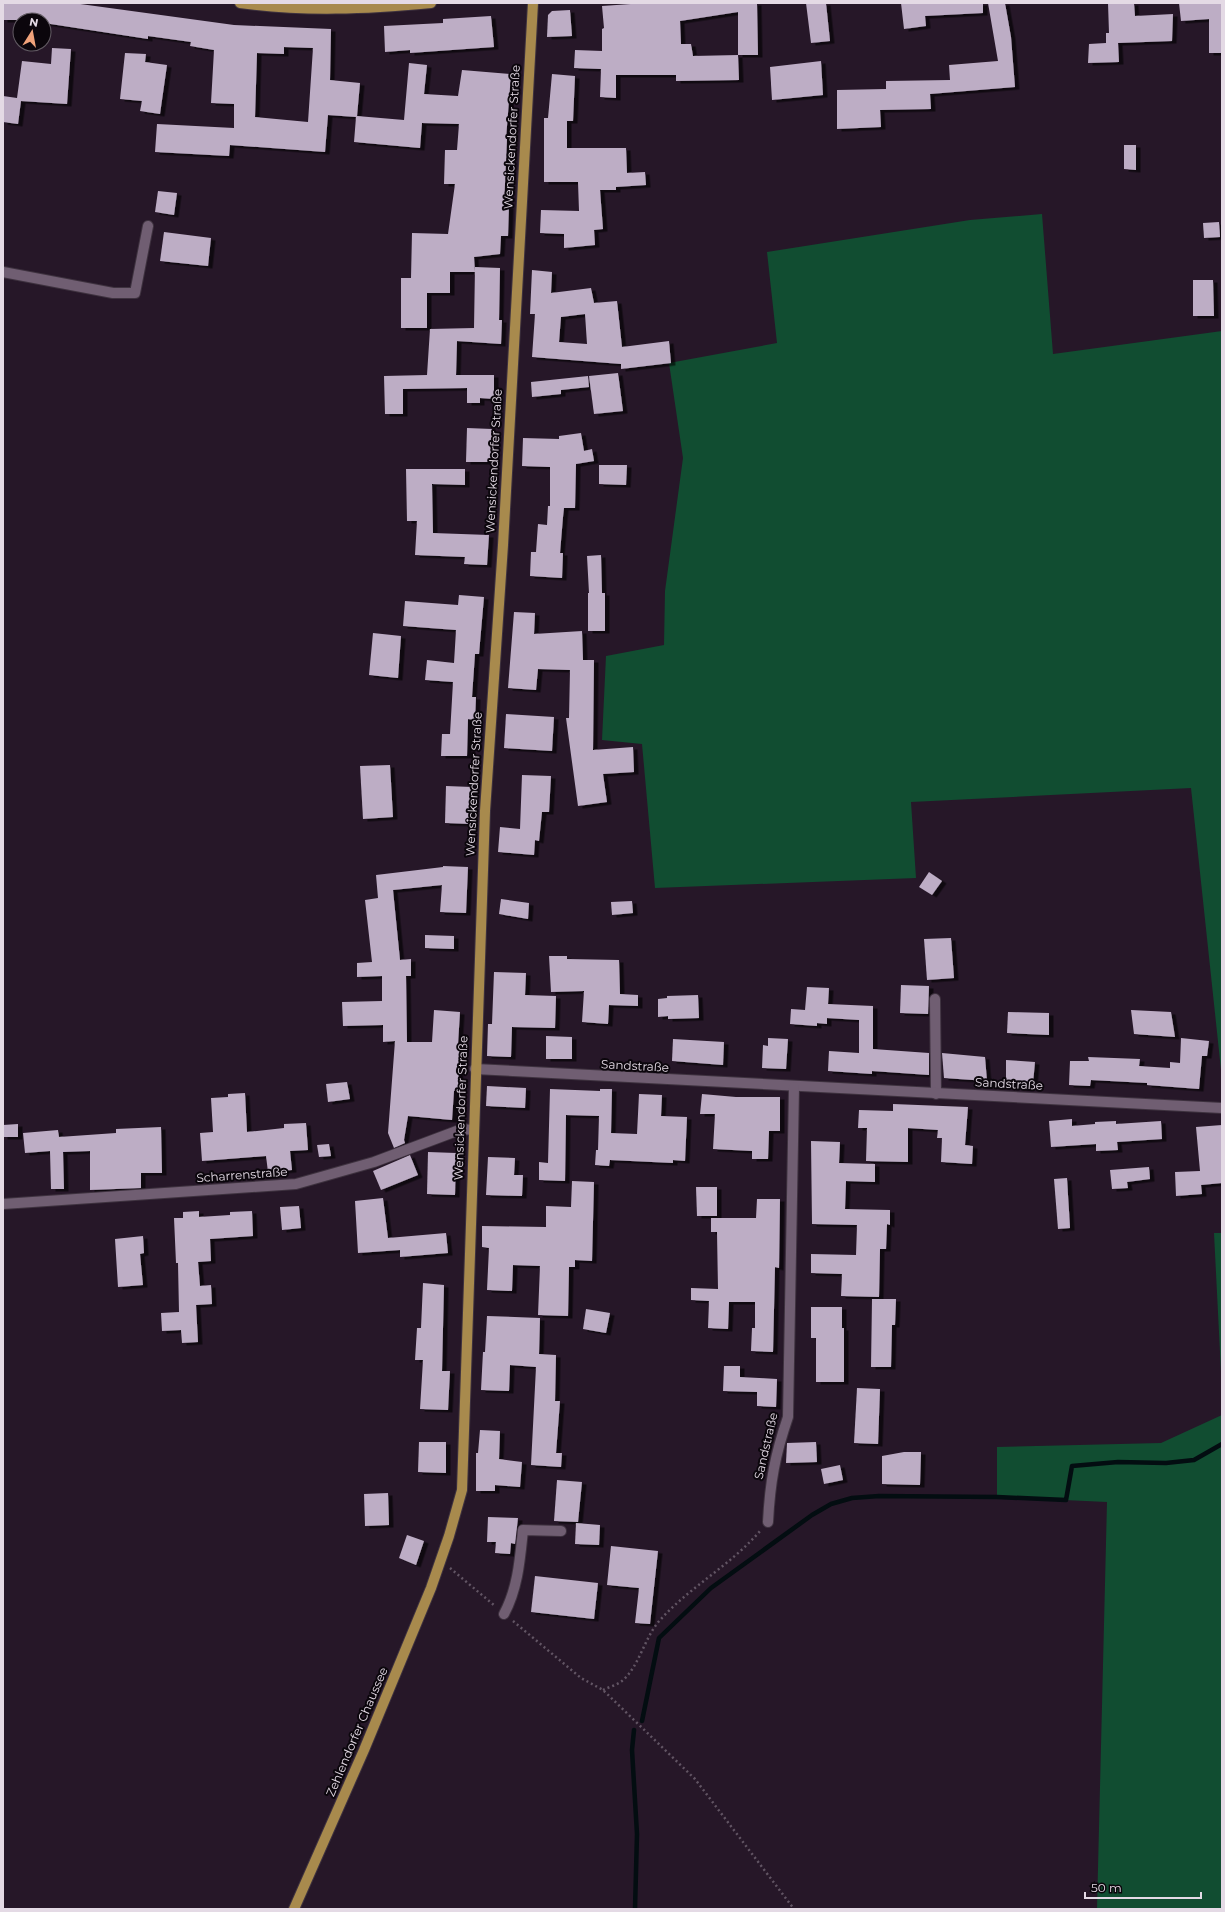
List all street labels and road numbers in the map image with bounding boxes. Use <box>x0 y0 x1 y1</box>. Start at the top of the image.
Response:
street label: Wensickendorfer Straße <box>500 64 523 210</box>
street label: Wensickendorfer Straße <box>482 388 505 534</box>
street label: Wensickendorfer Straße <box>462 711 485 857</box>
street label: Wensickendorfer Straße <box>450 1035 471 1181</box>
street label: Sandstraße <box>601 1056 669 1075</box>
street label: Sandstraße <box>975 1074 1043 1093</box>
street label: Scharrenstraße <box>196 1164 288 1185</box>
street label: Sandstraße <box>751 1411 780 1481</box>
street label: Zehlendorfer Chaussee <box>322 1665 391 1799</box>

